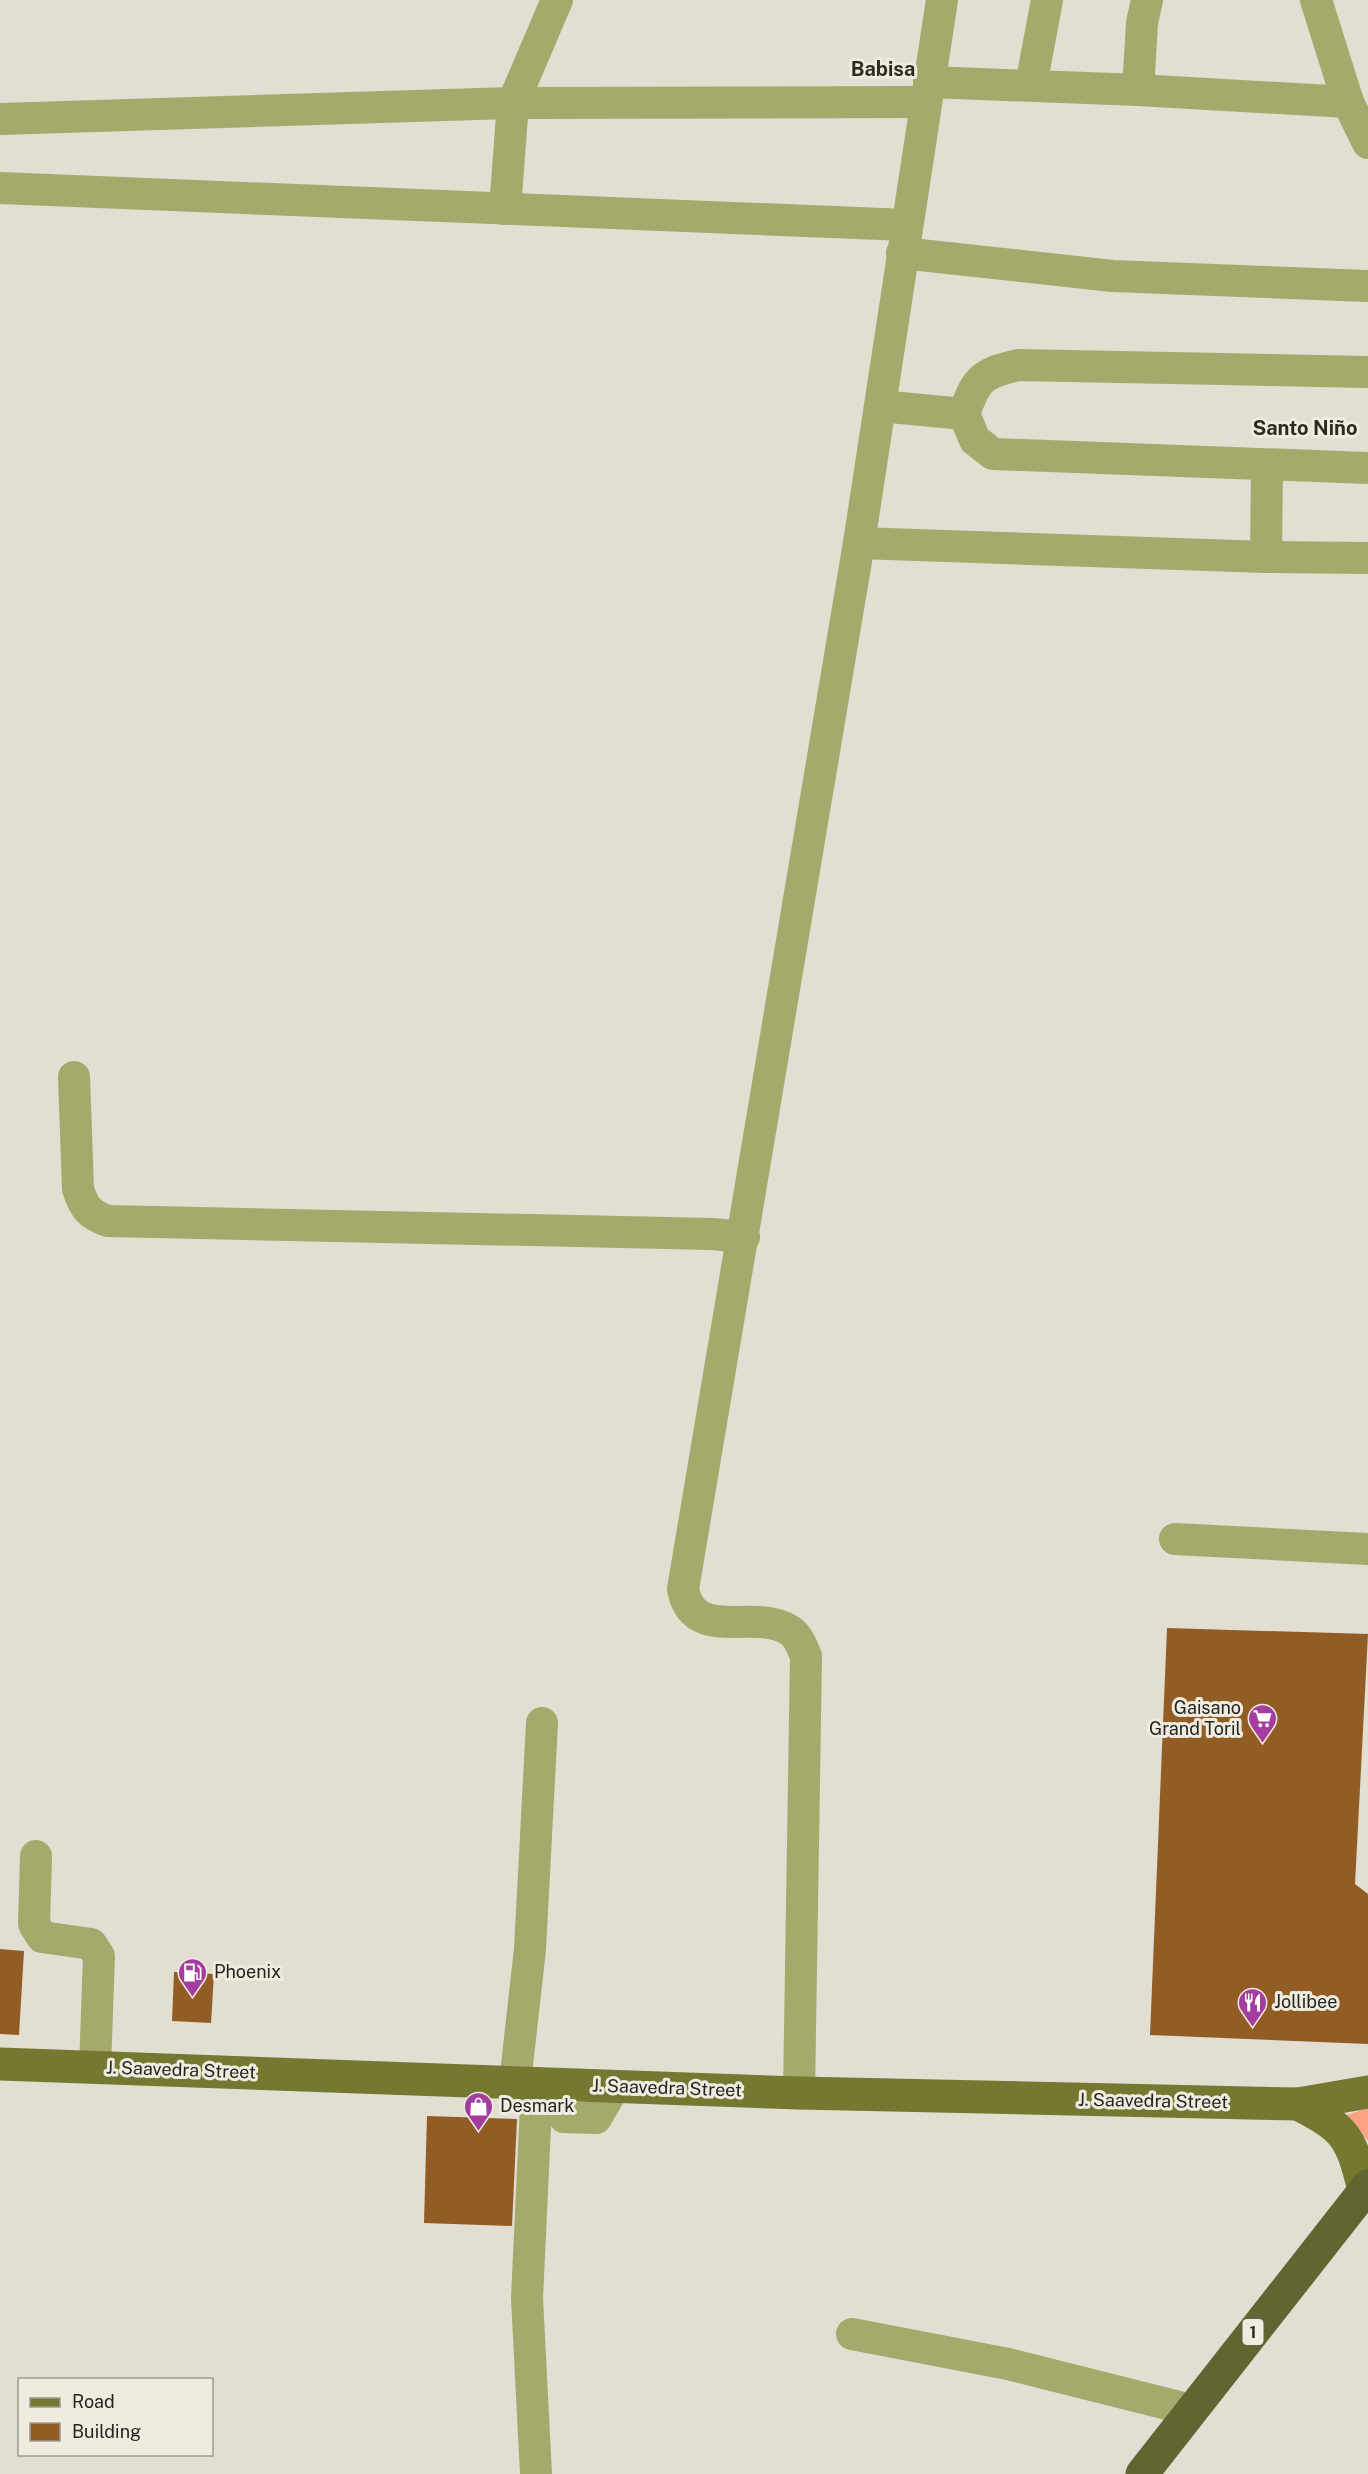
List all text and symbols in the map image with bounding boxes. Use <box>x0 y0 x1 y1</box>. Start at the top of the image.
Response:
district label: Babisa <box>851 57 915 81</box>
district label: Santo Niño <box>1253 416 1357 440</box>
place label: Gaisano Grand Toril <box>1149 1697 1241 1739</box>
supermarket icon: Gaisano Grand Toril <box>1246 1702 1278 1744</box>
fuel station icon: Phoenix <box>177 1956 209 1998</box>
place label: Phoenix <box>214 1961 281 1982</box>
restaurant icon: Jollibee <box>1237 1986 1269 2028</box>
place label: Jollibee <box>1274 1991 1337 2012</box>
street label: J. Saavedra Street <box>106 2056 256 2083</box>
street label: J. Saavedra Street <box>592 2074 742 2101</box>
street label: J. Saavedra Street <box>1078 2089 1228 2112</box>
shop icon: Desmark <box>463 2090 495 2132</box>
place label: Desmark <box>500 2095 574 2116</box>
road number: 1 <box>1242 2319 1264 2345</box>
legend <box>18 2378 213 2456</box>
text: Road <box>72 2391 115 2412</box>
text: Building <box>72 2421 141 2442</box>

